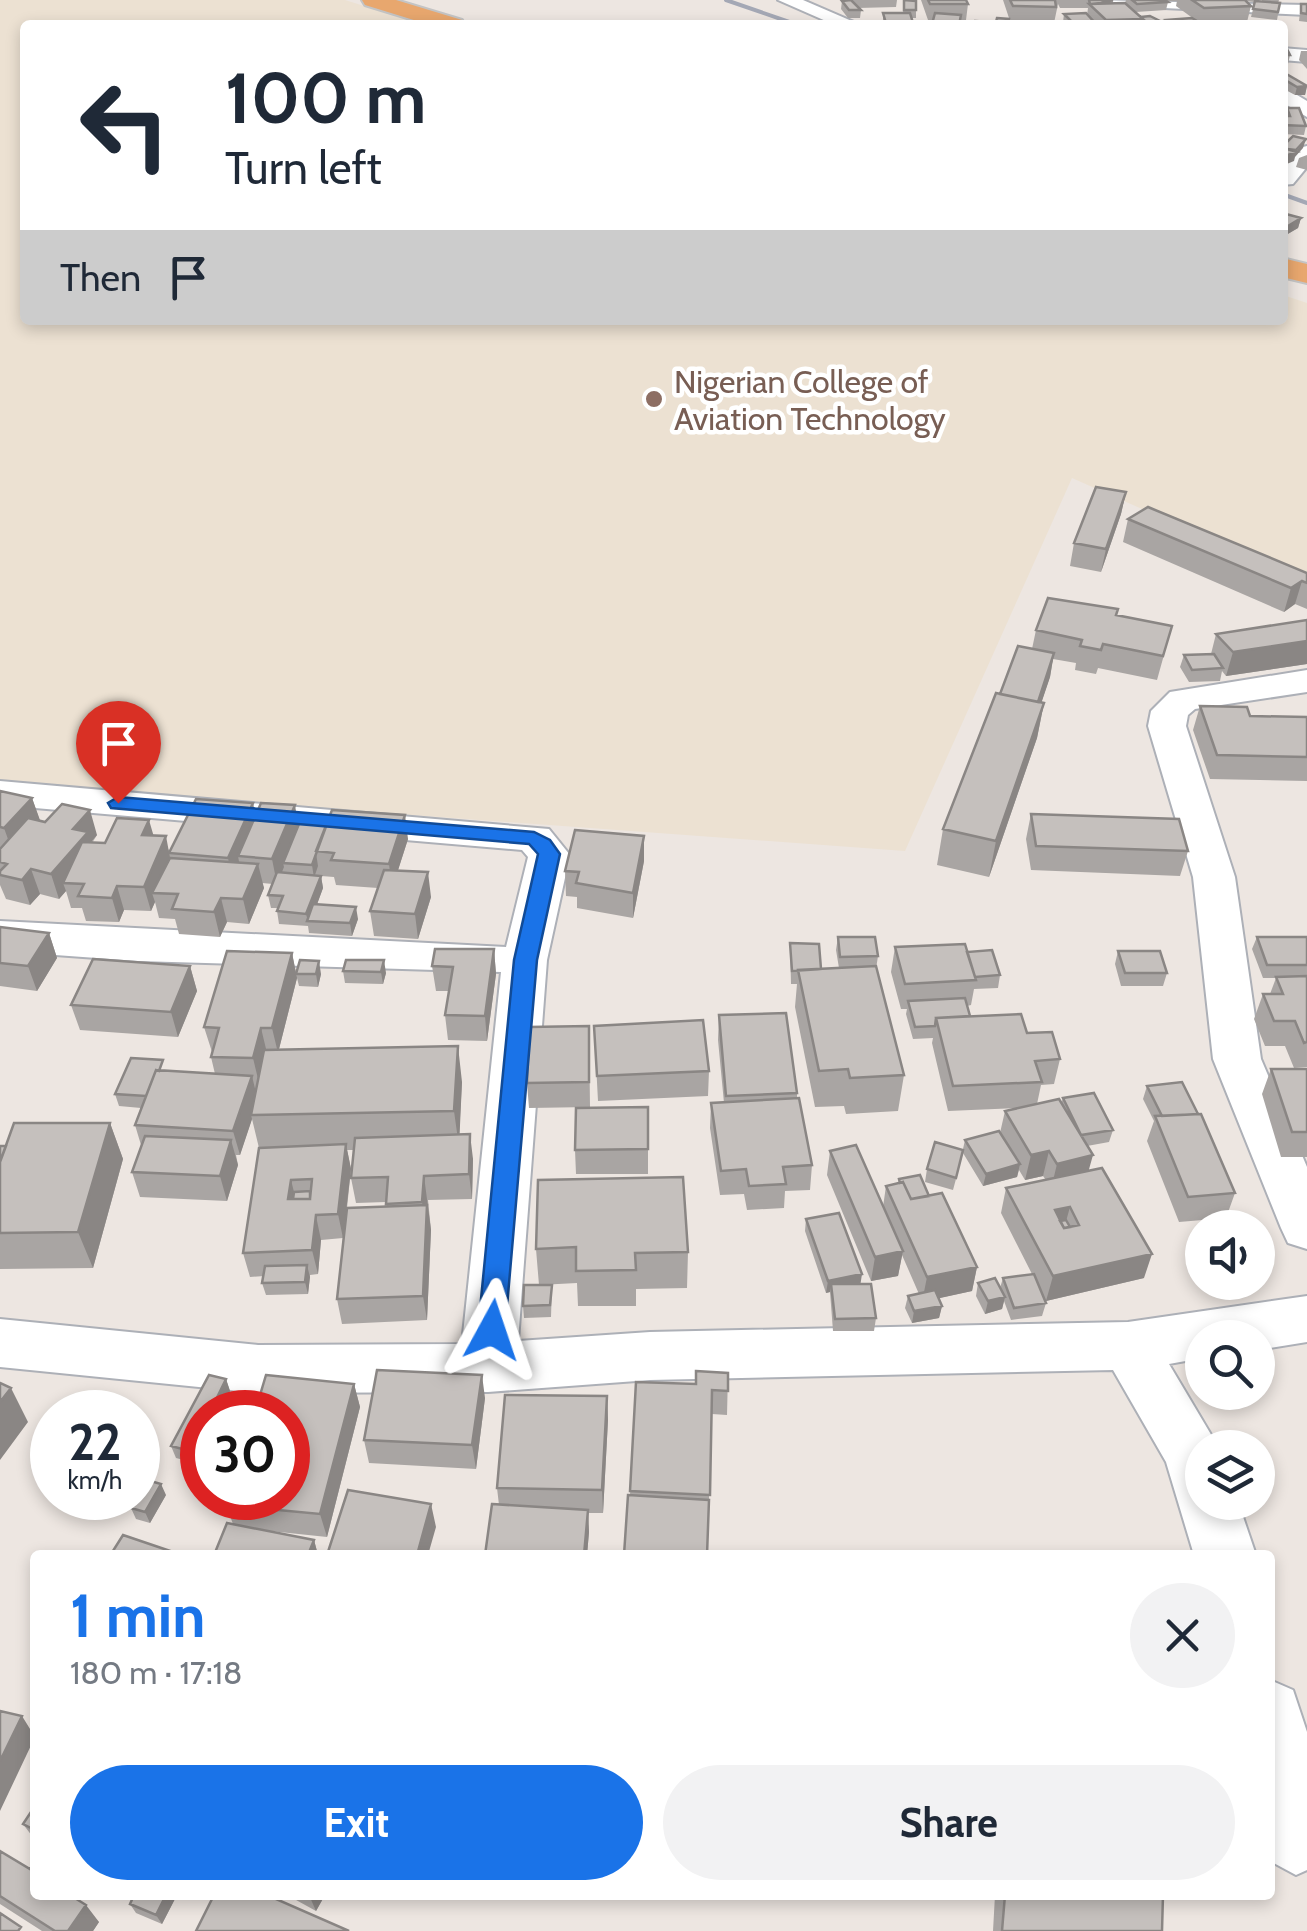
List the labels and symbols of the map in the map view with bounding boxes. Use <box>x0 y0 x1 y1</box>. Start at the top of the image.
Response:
place label: Nigerian College of Aviation Technology <box>674 362 946 438</box>
marker: Nigerian College of Aviation Technology <box>643 388 665 410</box>
pin <box>76 701 161 804</box>
position arrow <box>440 1278 544 1382</box>
speed limit sign: 30 <box>180 1390 310 1520</box>

